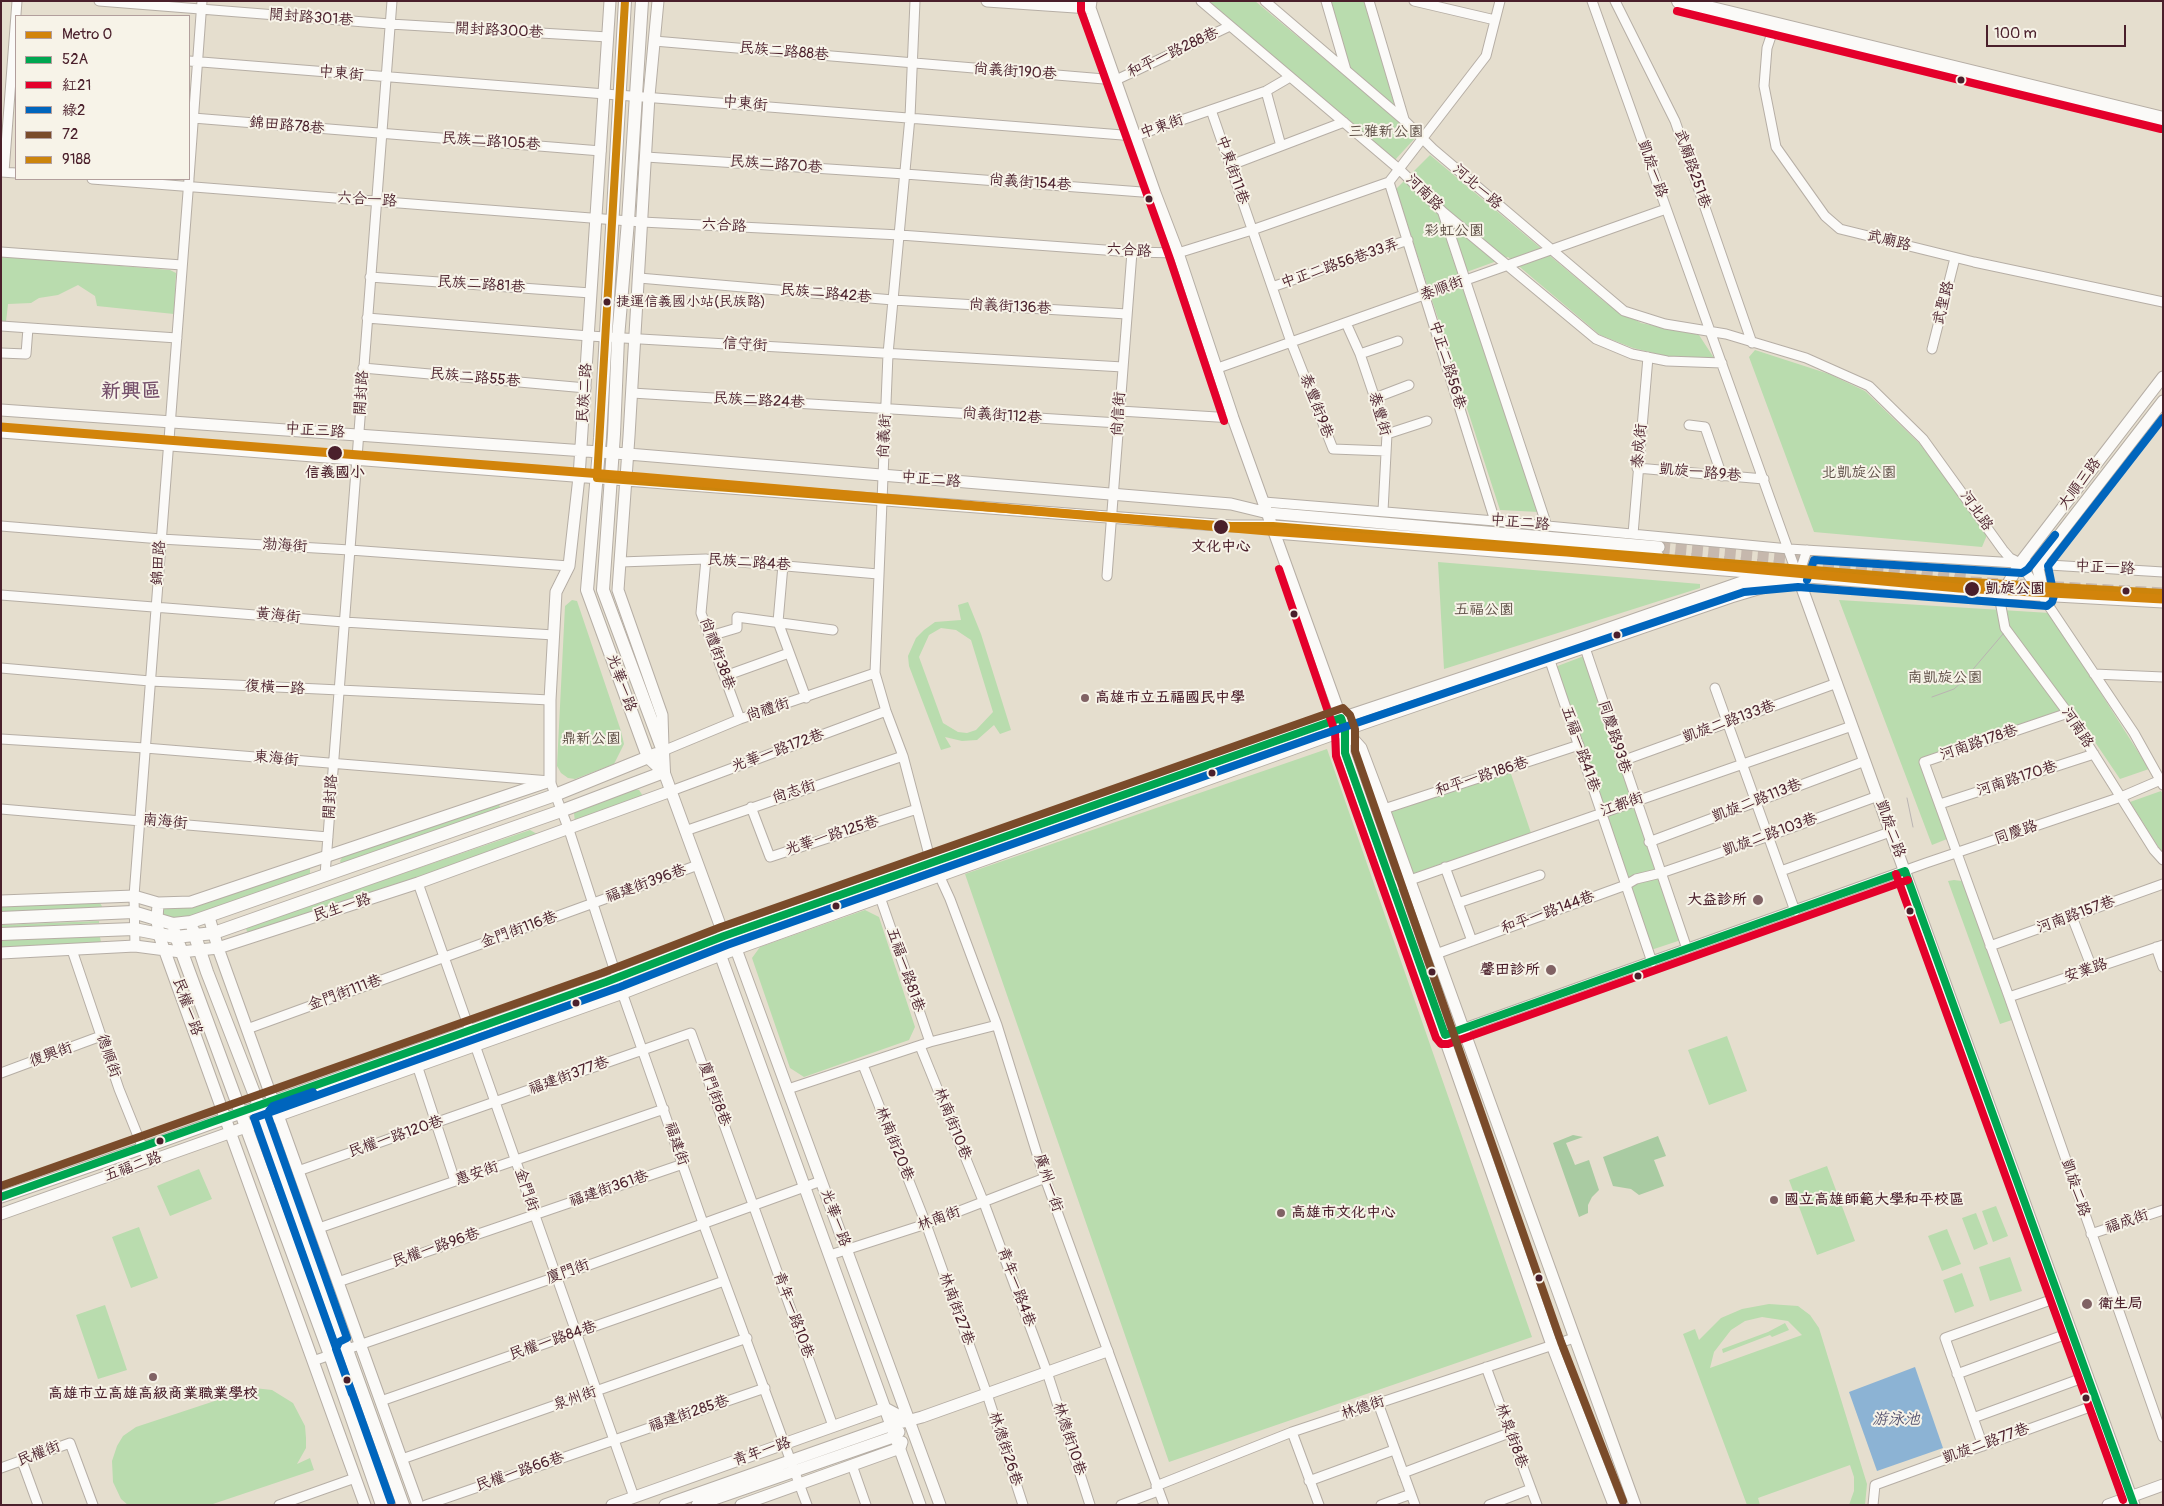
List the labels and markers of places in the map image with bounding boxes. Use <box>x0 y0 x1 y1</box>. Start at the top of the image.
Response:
unlabelled marker <box>1956 75 1966 85</box>
unlabelled marker <box>1144 194 1154 204</box>
place label: 捷運信義國小站(民族路) <box>616 294 765 310</box>
marker: 捷運信義國小站(民族路) <box>602 297 612 307</box>
marker: 信義國小 <box>326 444 344 462</box>
place label: 信義國小 <box>305 464 365 482</box>
marker: 文化中心 <box>1212 518 1230 536</box>
place label: 文化中心 <box>1191 538 1251 556</box>
marker: 凱旋公園 <box>1963 580 1981 598</box>
place label: 凱旋公園 <box>1985 580 2045 598</box>
unlabelled marker <box>2121 586 2131 596</box>
unlabelled marker <box>1289 609 1299 619</box>
unlabelled marker <box>1612 630 1622 640</box>
place label: 高雄市立五福國民中學 <box>1095 689 1245 707</box>
marker: 高雄市立五福國民中學 <box>1079 692 1091 704</box>
unlabelled marker <box>1207 768 1217 778</box>
place label: 大益診所 <box>1687 891 1747 909</box>
marker: 大益診所 <box>1751 893 1765 907</box>
unlabelled marker <box>831 901 841 911</box>
unlabelled marker <box>1905 906 1915 916</box>
place label: 馨田診所 <box>1480 961 1540 979</box>
marker: 馨田診所 <box>1544 963 1558 977</box>
unlabelled marker <box>1427 967 1437 977</box>
unlabelled marker <box>1633 971 1643 981</box>
unlabelled marker <box>571 998 581 1008</box>
unlabelled marker <box>155 1136 165 1146</box>
place label: 國立高雄師範大學和平校區 <box>1784 1191 1964 1209</box>
marker: 國立高雄師範大學和平校區 <box>1768 1194 1780 1206</box>
place label: 高雄市文化中心 <box>1291 1204 1396 1222</box>
marker: 高雄市文化中心 <box>1275 1207 1287 1219</box>
unlabelled marker <box>1534 1273 1544 1283</box>
place label: 衛生局 <box>2098 1295 2143 1313</box>
marker: 衛生局 <box>2080 1297 2094 1311</box>
marker: 高雄市立高雄高級商業職業學校 <box>147 1371 159 1383</box>
unlabelled marker <box>342 1375 352 1385</box>
place label: 高雄市立高雄高級商業職業學校 <box>48 1385 258 1403</box>
unlabelled marker <box>2081 1393 2091 1403</box>

